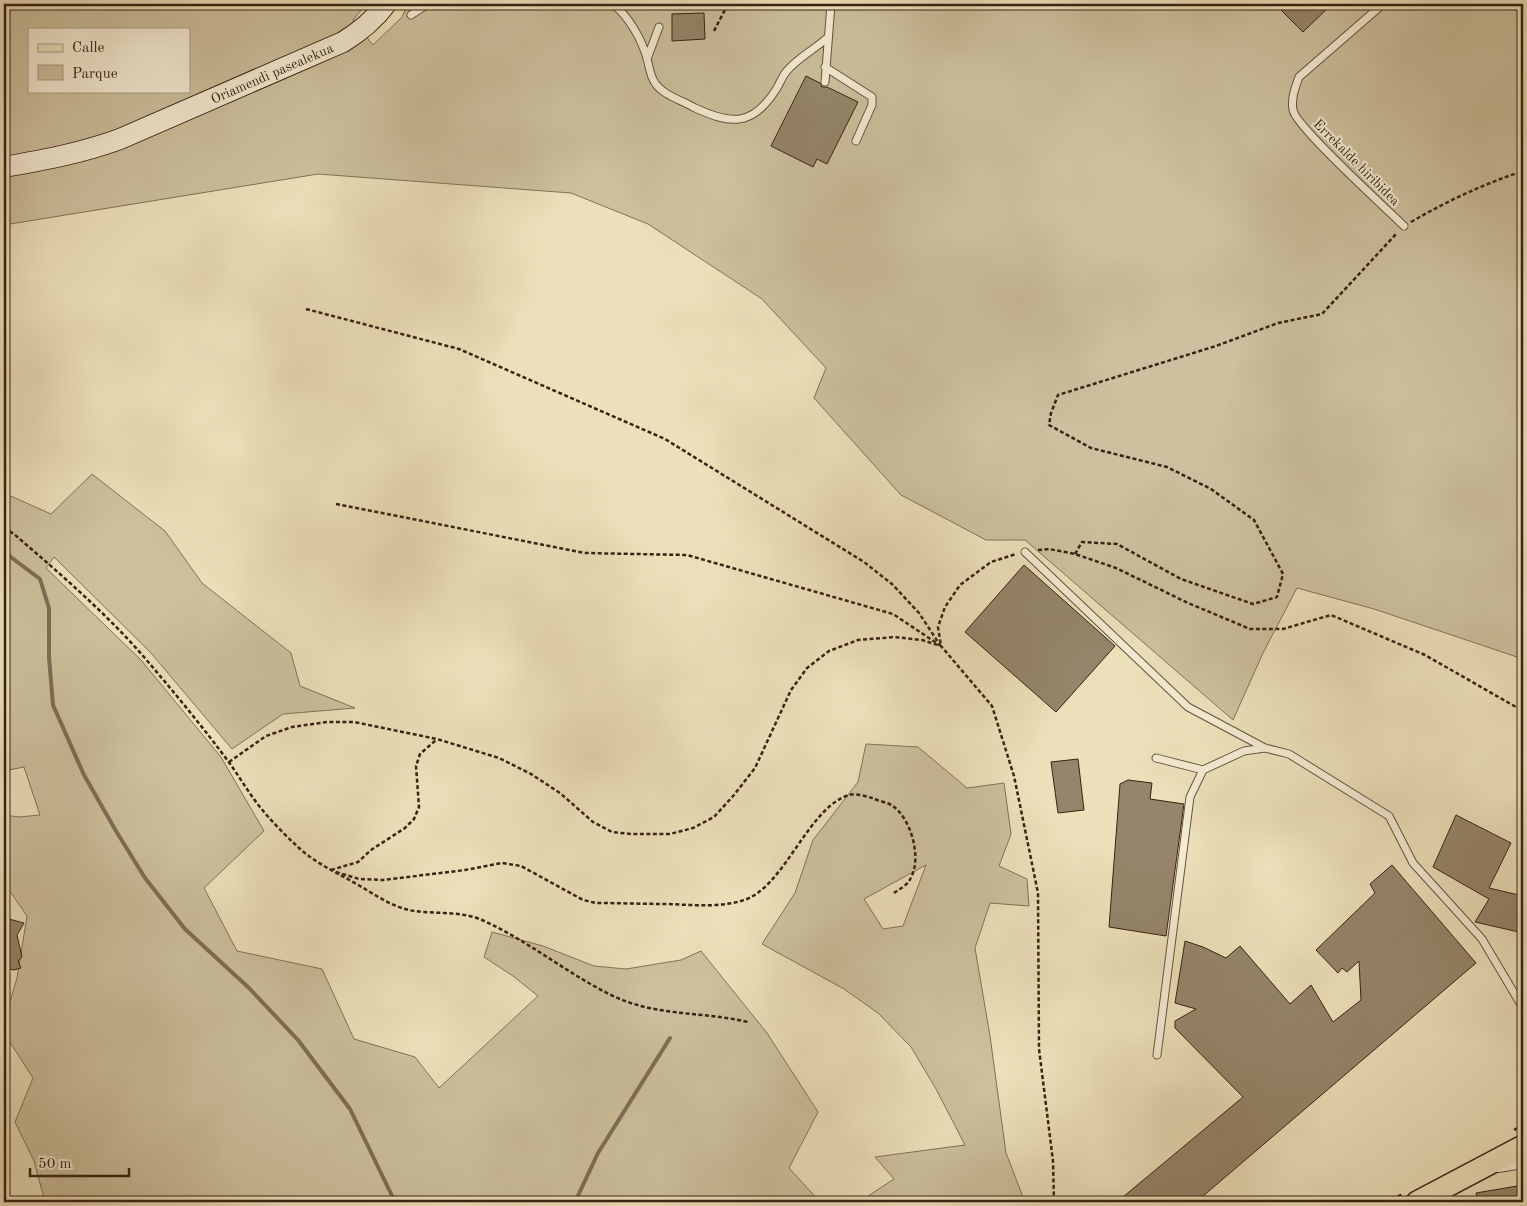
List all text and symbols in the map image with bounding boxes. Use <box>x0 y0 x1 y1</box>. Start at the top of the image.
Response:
legend <box>28 28 190 92</box>
text: Calle <box>72 41 105 56</box>
street label: Oriamendi pasealekua <box>209 41 336 107</box>
text: Parque <box>72 67 118 82</box>
street label: Errekalde hiribidea <box>1310 117 1402 209</box>
scale bar <box>30 1146 129 1178</box>
text: 50 m <box>38 1157 72 1172</box>

